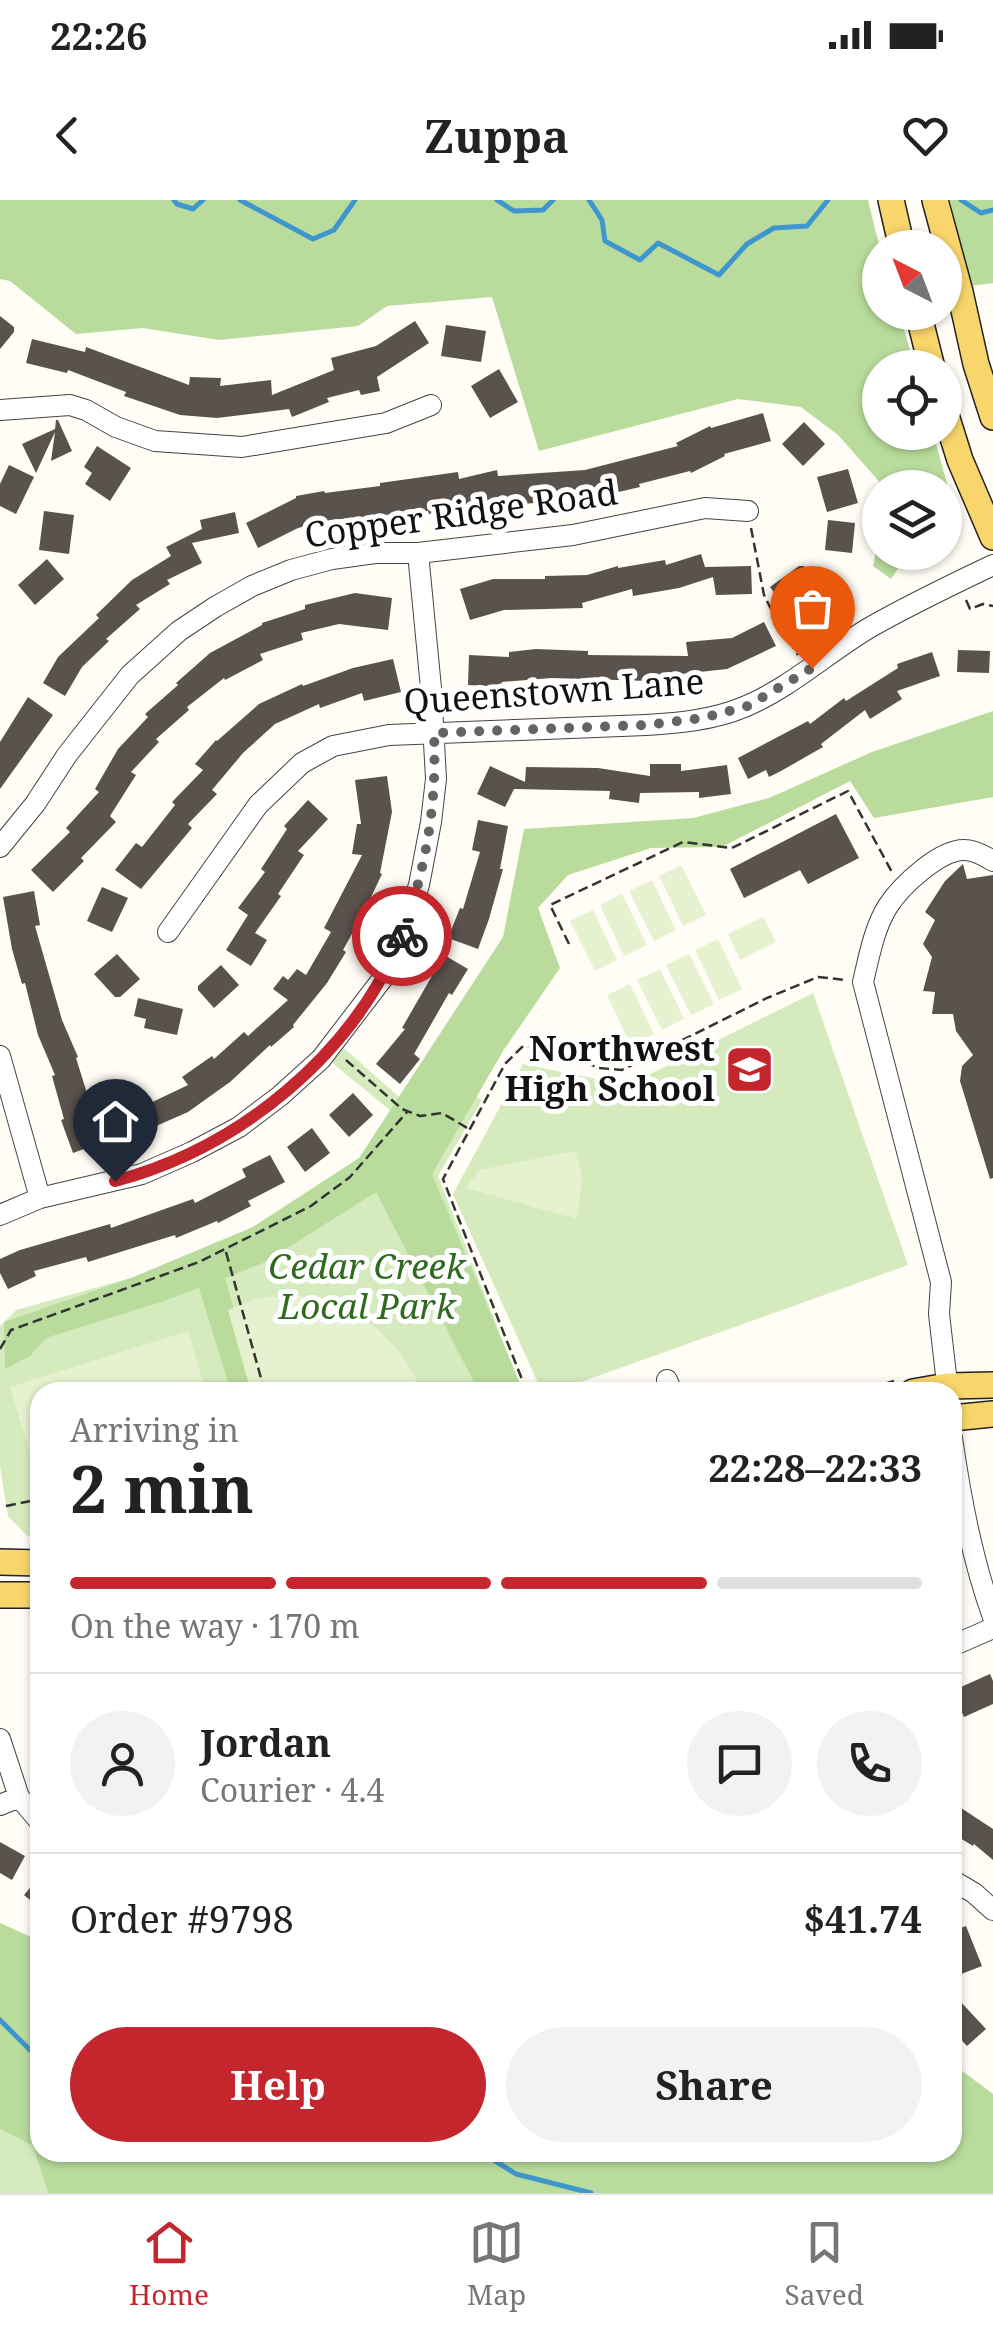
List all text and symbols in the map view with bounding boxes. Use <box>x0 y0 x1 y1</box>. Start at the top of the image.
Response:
text: 22:26 <box>50 9 147 61</box>
text: Zuppa <box>424 105 569 166</box>
icon: back <box>40 108 95 163</box>
icon: heart <box>898 108 953 163</box>
north arrow <box>862 230 962 330</box>
map controls <box>862 230 962 570</box>
button: locate <box>862 350 962 450</box>
street label: Copper Ridge Road <box>301 467 620 558</box>
button: layers <box>862 470 962 570</box>
pin <box>770 566 855 669</box>
icon: bag <box>785 581 840 636</box>
street label: Queenstown Lane <box>402 657 706 724</box>
courier <box>352 886 452 986</box>
icon: bike <box>375 909 430 964</box>
place label: Northwest High School <box>505 1024 715 1111</box>
school or university icon: Northwest High School <box>724 1043 776 1095</box>
pin <box>73 1079 158 1182</box>
icon: home <box>88 1094 143 1149</box>
park label: Cedar Creek Local Park <box>268 1242 467 1329</box>
text: Arriving in <box>70 1408 239 1451</box>
text: 22:28–22:33 <box>708 1441 922 1493</box>
text: 2 min <box>70 1444 254 1532</box>
text: On the way · 170 m <box>70 1604 360 1647</box>
button: person <box>70 1711 175 1816</box>
button: chat <box>687 1711 792 1816</box>
button: phone <box>817 1711 922 1816</box>
text: Jordan <box>200 1716 331 1768</box>
text: Courier · 4.4 <box>200 1768 384 1811</box>
text: Order #9798 <box>70 1892 294 1944</box>
text: $41.74 <box>803 1892 922 1944</box>
button: Help <box>70 2027 486 2142</box>
button: Share <box>506 2027 922 2142</box>
tab: Home <box>129 2215 209 2313</box>
tab: Map <box>467 2215 526 2313</box>
tab: Saved <box>785 2215 864 2313</box>

